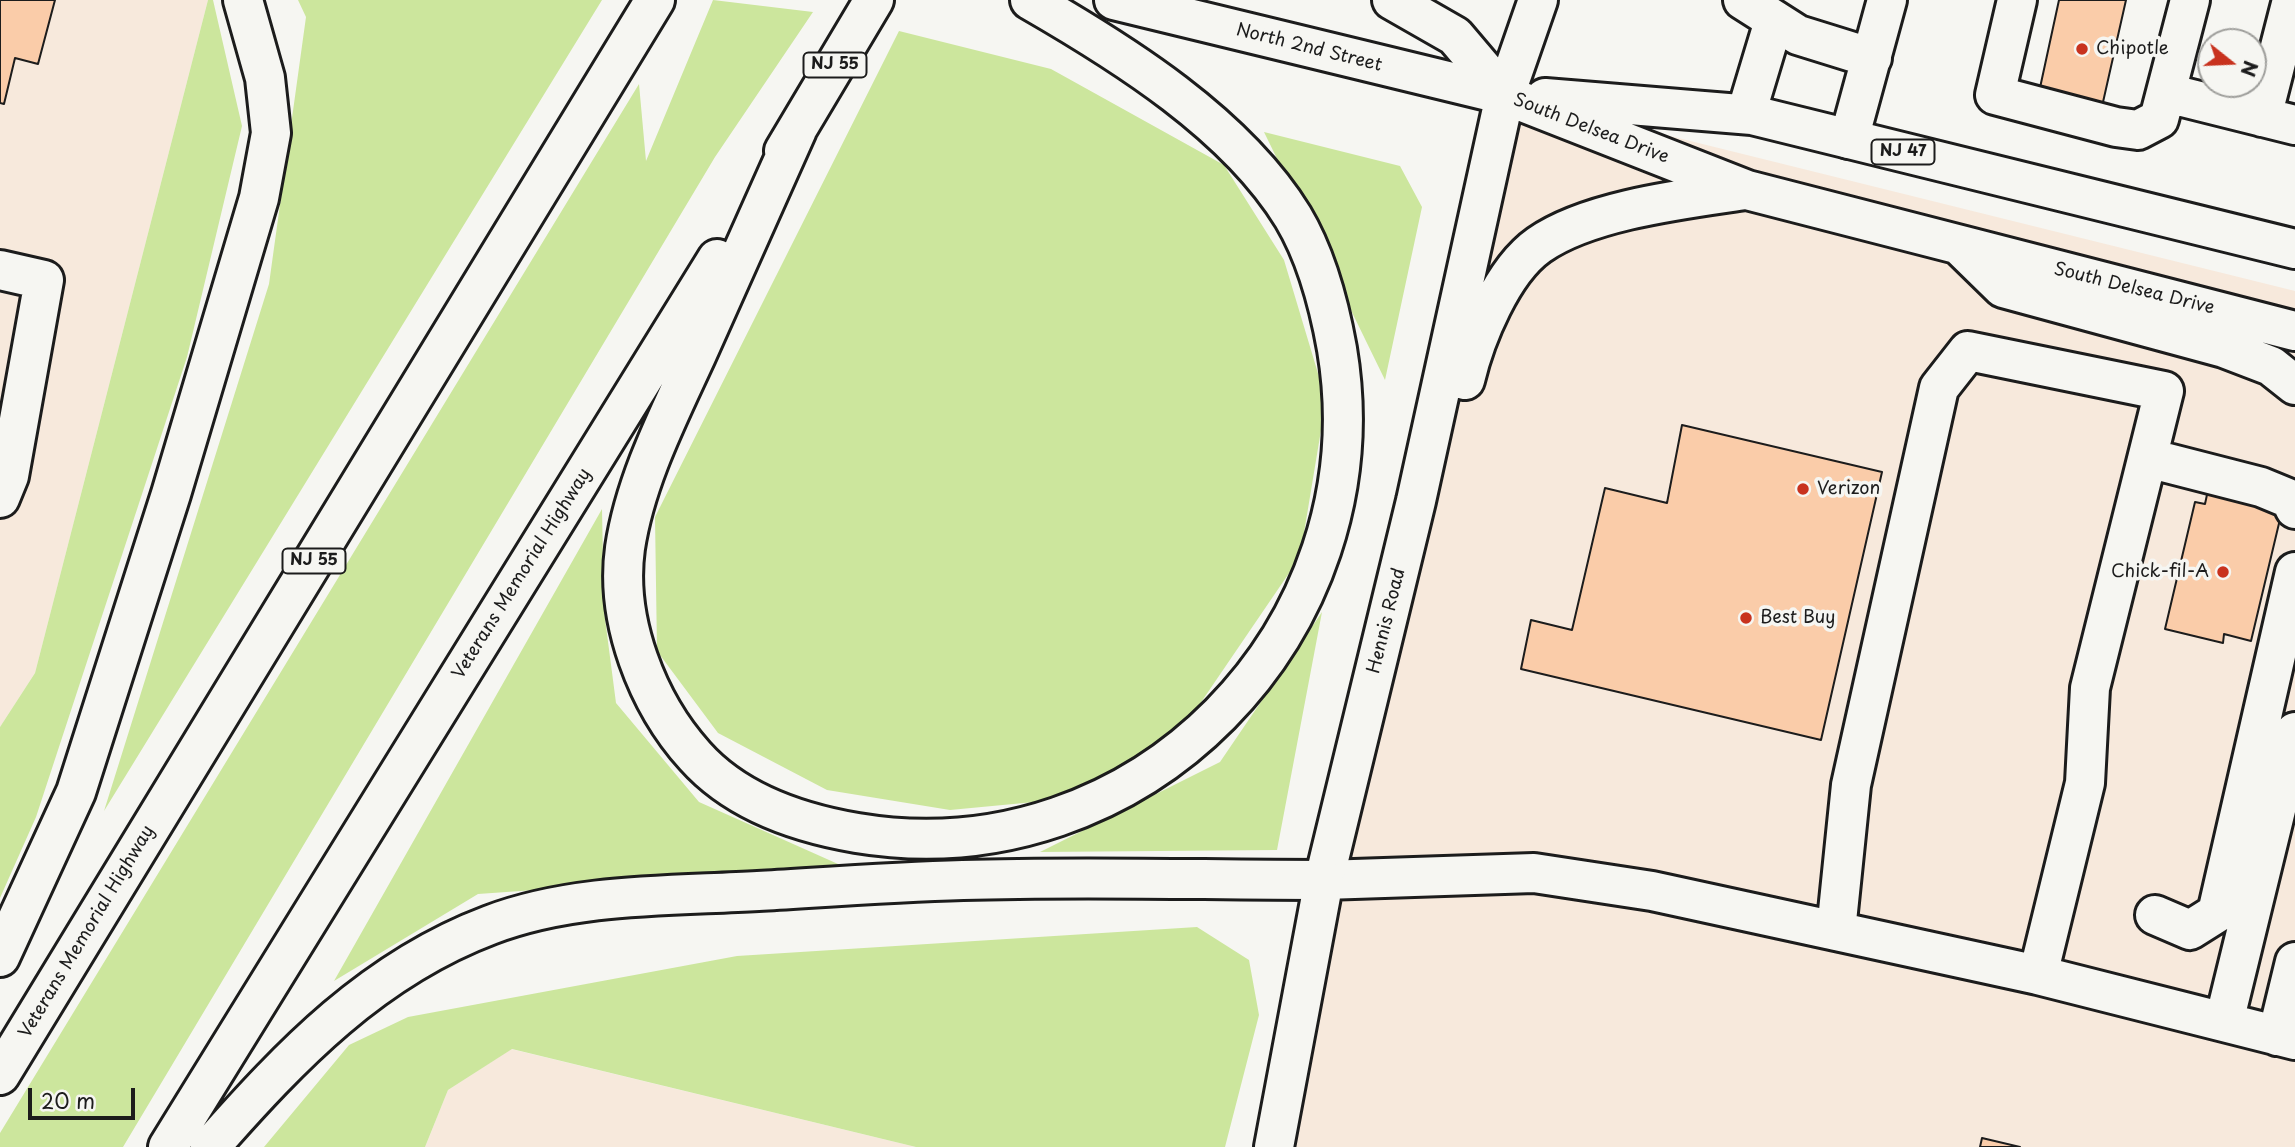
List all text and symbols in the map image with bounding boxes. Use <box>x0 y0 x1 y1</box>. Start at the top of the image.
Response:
street label: North 2nd Street <box>1234 19 1384 77</box>
north arrow <box>2197 28 2267 98</box>
place label: Chipotle <box>2096 38 2169 60</box>
marker: Chipotle <box>2074 41 2090 57</box>
road number: NJ 55 <box>804 53 866 78</box>
text: N <box>2234 57 2266 80</box>
street label: South Delsea Drive <box>1510 89 1672 169</box>
road number: NJ 47 <box>1871 140 1934 164</box>
street label: South Delsea Drive <box>2051 259 2217 319</box>
street label: Veterans Memorial Highway <box>448 465 596 683</box>
place label: Verizon <box>1817 478 1880 500</box>
marker: Verizon <box>1795 481 1811 497</box>
road number: NJ 55 <box>282 548 346 574</box>
place label: Chick-fil-A <box>2111 561 2209 583</box>
marker: Chick-fil-A <box>2215 564 2231 580</box>
street label: Hennis Road <box>1363 566 1411 676</box>
place label: Best Buy <box>1760 607 1835 629</box>
marker: Best Buy <box>1738 610 1754 626</box>
street label: Veterans Memorial Highway <box>15 822 159 1042</box>
scale bar <box>32 1074 138 1118</box>
text: 20 m <box>41 1084 95 1116</box>

